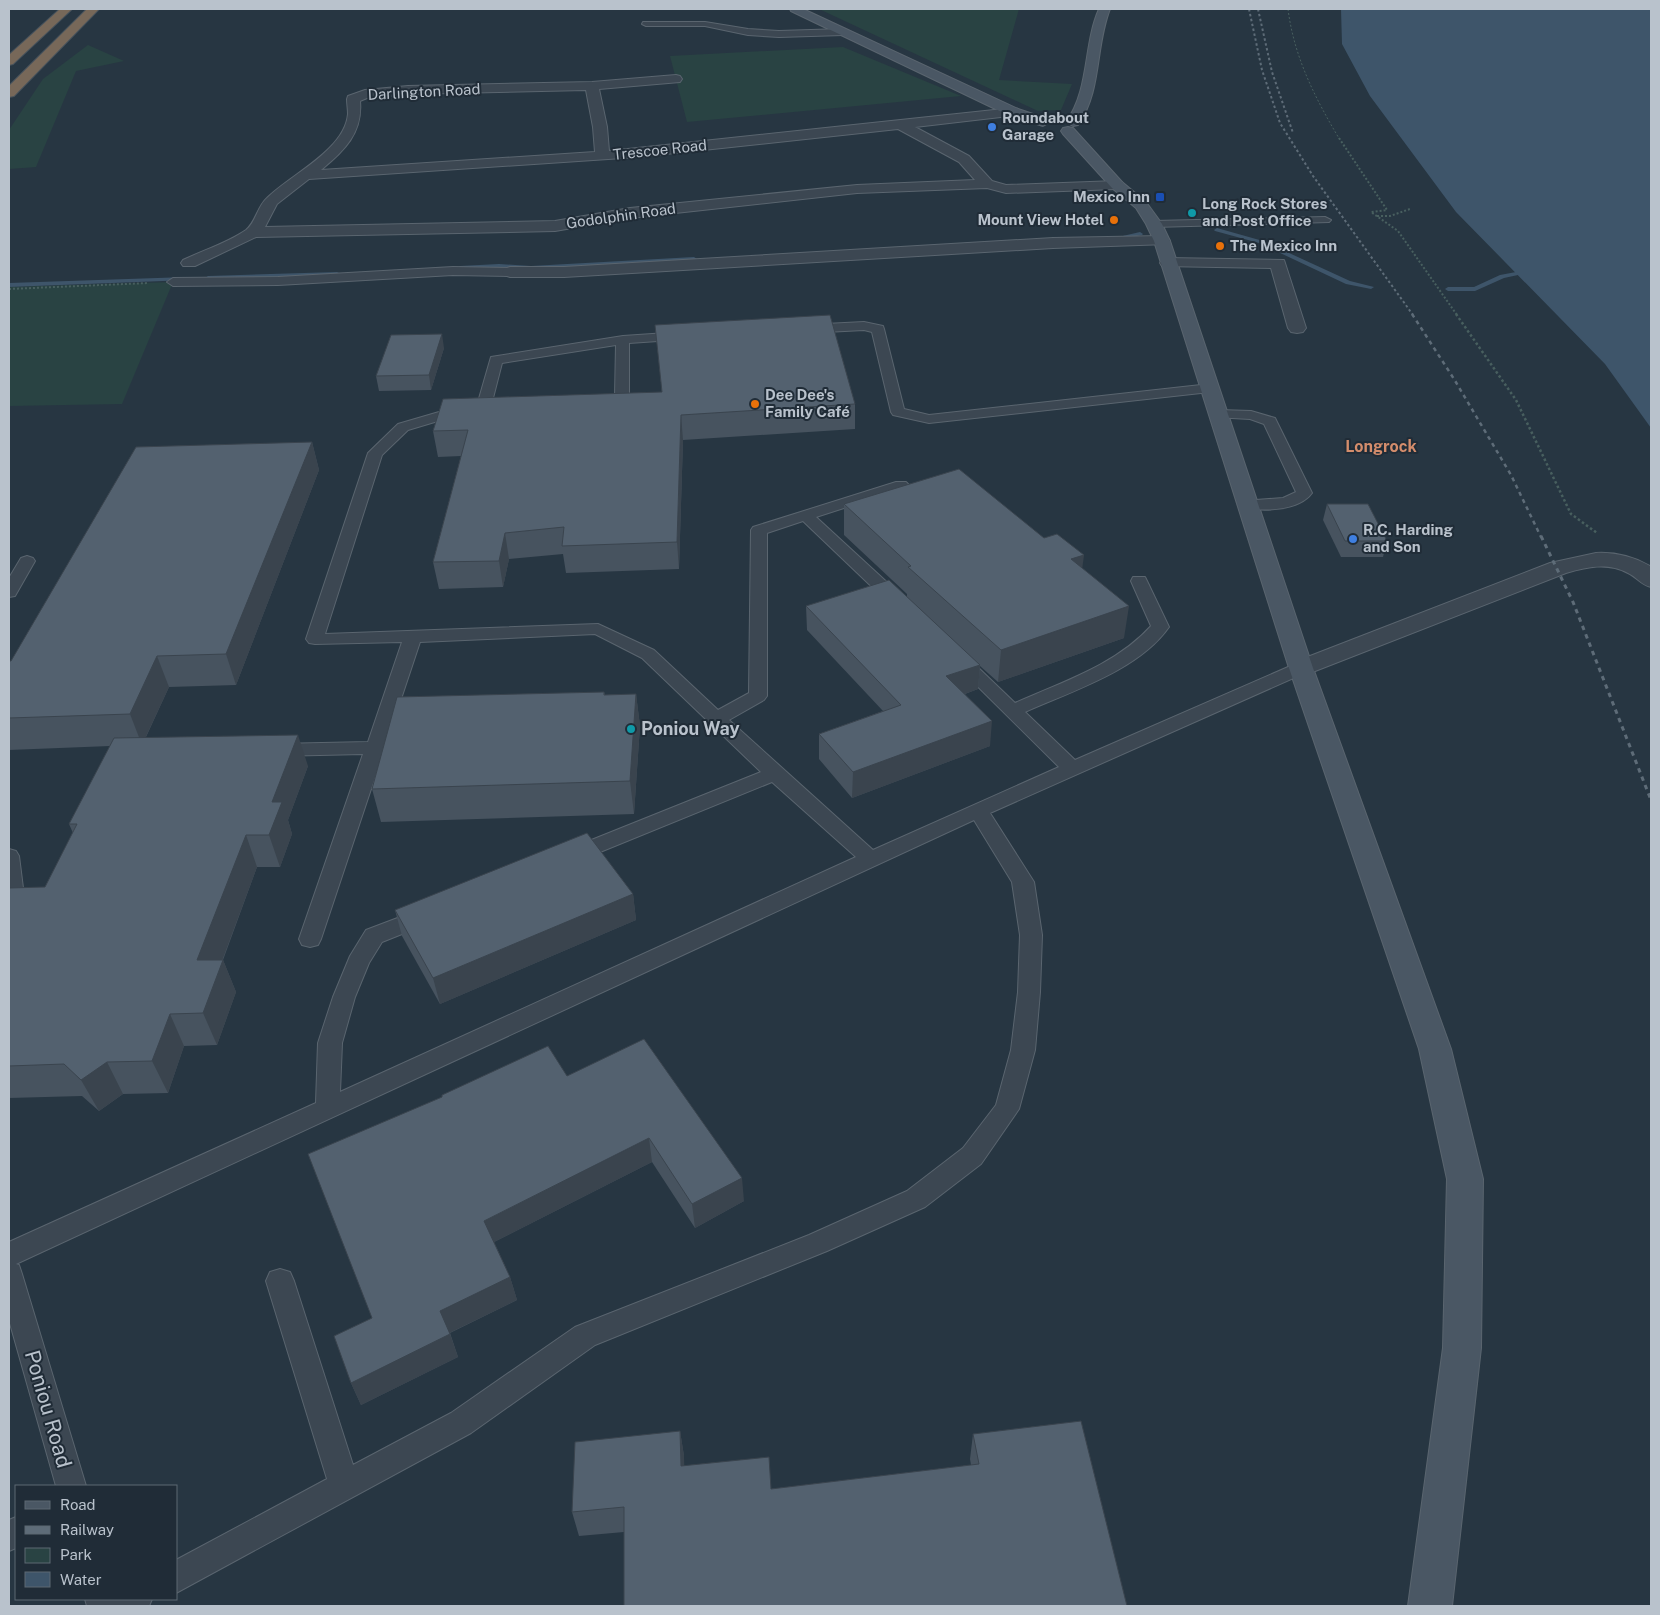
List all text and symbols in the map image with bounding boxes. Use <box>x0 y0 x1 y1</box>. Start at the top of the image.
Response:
street label: Darlington Road <box>367 80 481 103</box>
place label: Roundabout Garage <box>1002 109 1089 143</box>
marker: Roundabout Garage <box>986 121 998 133</box>
street label: Trescoe Road <box>612 136 708 163</box>
place label: Mexico Inn <box>1073 188 1150 205</box>
marker: Mexico Inn <box>1154 191 1166 203</box>
place label: Long Rock Stores and Post Office <box>1202 195 1327 229</box>
street label: Godolphin Road <box>565 199 677 232</box>
marker: Long Rock Stores and Post Office <box>1186 207 1198 219</box>
place label: Mount View Hotel <box>977 211 1104 228</box>
marker: Mount View Hotel <box>1108 214 1120 226</box>
place label: The Mexico Inn <box>1230 237 1337 254</box>
marker: The Mexico Inn <box>1214 240 1226 252</box>
place label: Dee Dee's Family Café <box>765 386 850 420</box>
marker: Dee Dee's Family Café <box>749 398 761 410</box>
district label: Longrock <box>1345 437 1417 456</box>
place label: R.C. Harding and Son <box>1363 521 1453 555</box>
marker: R.C. Harding and Son <box>1347 533 1359 545</box>
place label: Poniou Way <box>641 718 740 739</box>
marker: Poniou Way <box>625 723 637 735</box>
street label: Poniou Road <box>20 1347 77 1471</box>
legend <box>15 1485 178 1600</box>
text: Road <box>60 1496 96 1513</box>
text: Railway <box>60 1521 114 1538</box>
text: Park <box>60 1546 92 1563</box>
text: Water <box>60 1571 102 1588</box>

